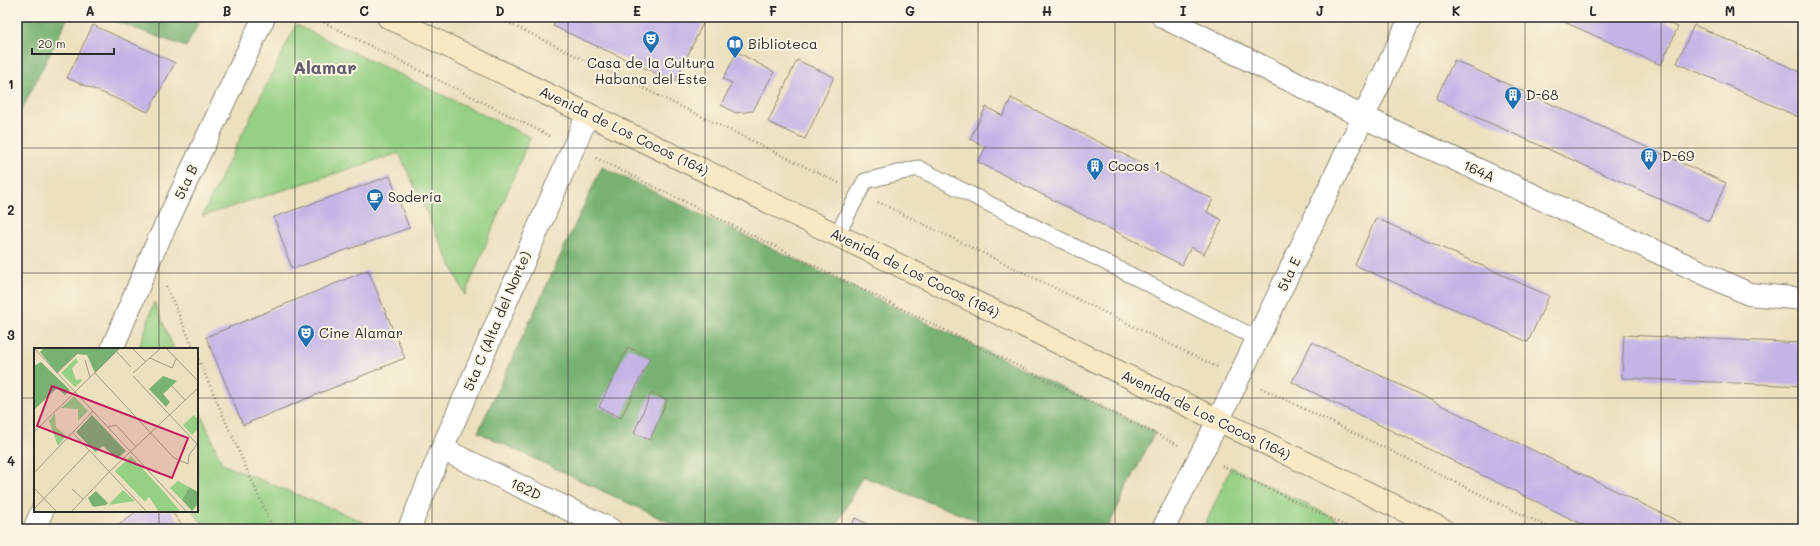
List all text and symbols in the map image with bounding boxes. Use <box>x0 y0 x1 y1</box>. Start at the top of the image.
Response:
text: A <box>85 2 95 19</box>
text: B <box>223 2 232 19</box>
text: C <box>359 2 369 19</box>
text: D <box>495 2 505 19</box>
text: E <box>633 2 641 19</box>
text: F <box>769 2 777 19</box>
text: G <box>905 2 915 19</box>
text: H <box>1042 2 1052 19</box>
text: I <box>1180 2 1187 19</box>
text: J <box>1316 2 1324 19</box>
text: K <box>1452 2 1461 19</box>
text: L <box>1589 2 1597 19</box>
text: M <box>1725 2 1735 19</box>
theatre icon: Casa de la Cultura Habana del Este <box>641 29 661 54</box>
scale bar <box>32 30 114 56</box>
library icon: Biblioteca <box>725 34 745 59</box>
place label: Biblioteca <box>748 34 818 53</box>
text: 20 m <box>38 35 66 51</box>
place label: Casa de la Cultura Habana del Este <box>587 53 715 88</box>
district label: Alamar <box>293 55 357 79</box>
text: 1 <box>8 75 14 92</box>
street label: Avenida de Los Cocos (164) <box>536 81 712 180</box>
building icon: D-68 <box>1503 85 1523 110</box>
place label: D-68 <box>1526 85 1558 104</box>
building icon: D-69 <box>1639 146 1659 171</box>
place label: D-69 <box>1662 146 1694 165</box>
street label: 164A <box>1460 155 1498 186</box>
building icon: Cocos 1 <box>1085 156 1105 181</box>
place label: Cocos 1 <box>1108 156 1160 175</box>
street label: 5ta B <box>169 161 202 202</box>
cafe icon: Sodería <box>365 187 385 212</box>
place label: Sodería <box>388 187 442 206</box>
text: 2 <box>7 201 15 218</box>
street label: Avenida de Los Cocos (164) <box>827 223 1003 322</box>
street label: 5ta C (Alta del Norte) <box>458 248 535 394</box>
street label: 5ta E <box>1272 254 1305 294</box>
theatre icon: Cine Alamar <box>296 323 316 348</box>
place label: Cine Alamar <box>319 323 403 342</box>
text: 3 <box>7 326 15 343</box>
inset map <box>34 348 198 512</box>
street label: Avenida de Los Cocos (164) <box>1118 365 1294 464</box>
text: 4 <box>7 452 15 469</box>
street label: 162D <box>508 473 545 504</box>

